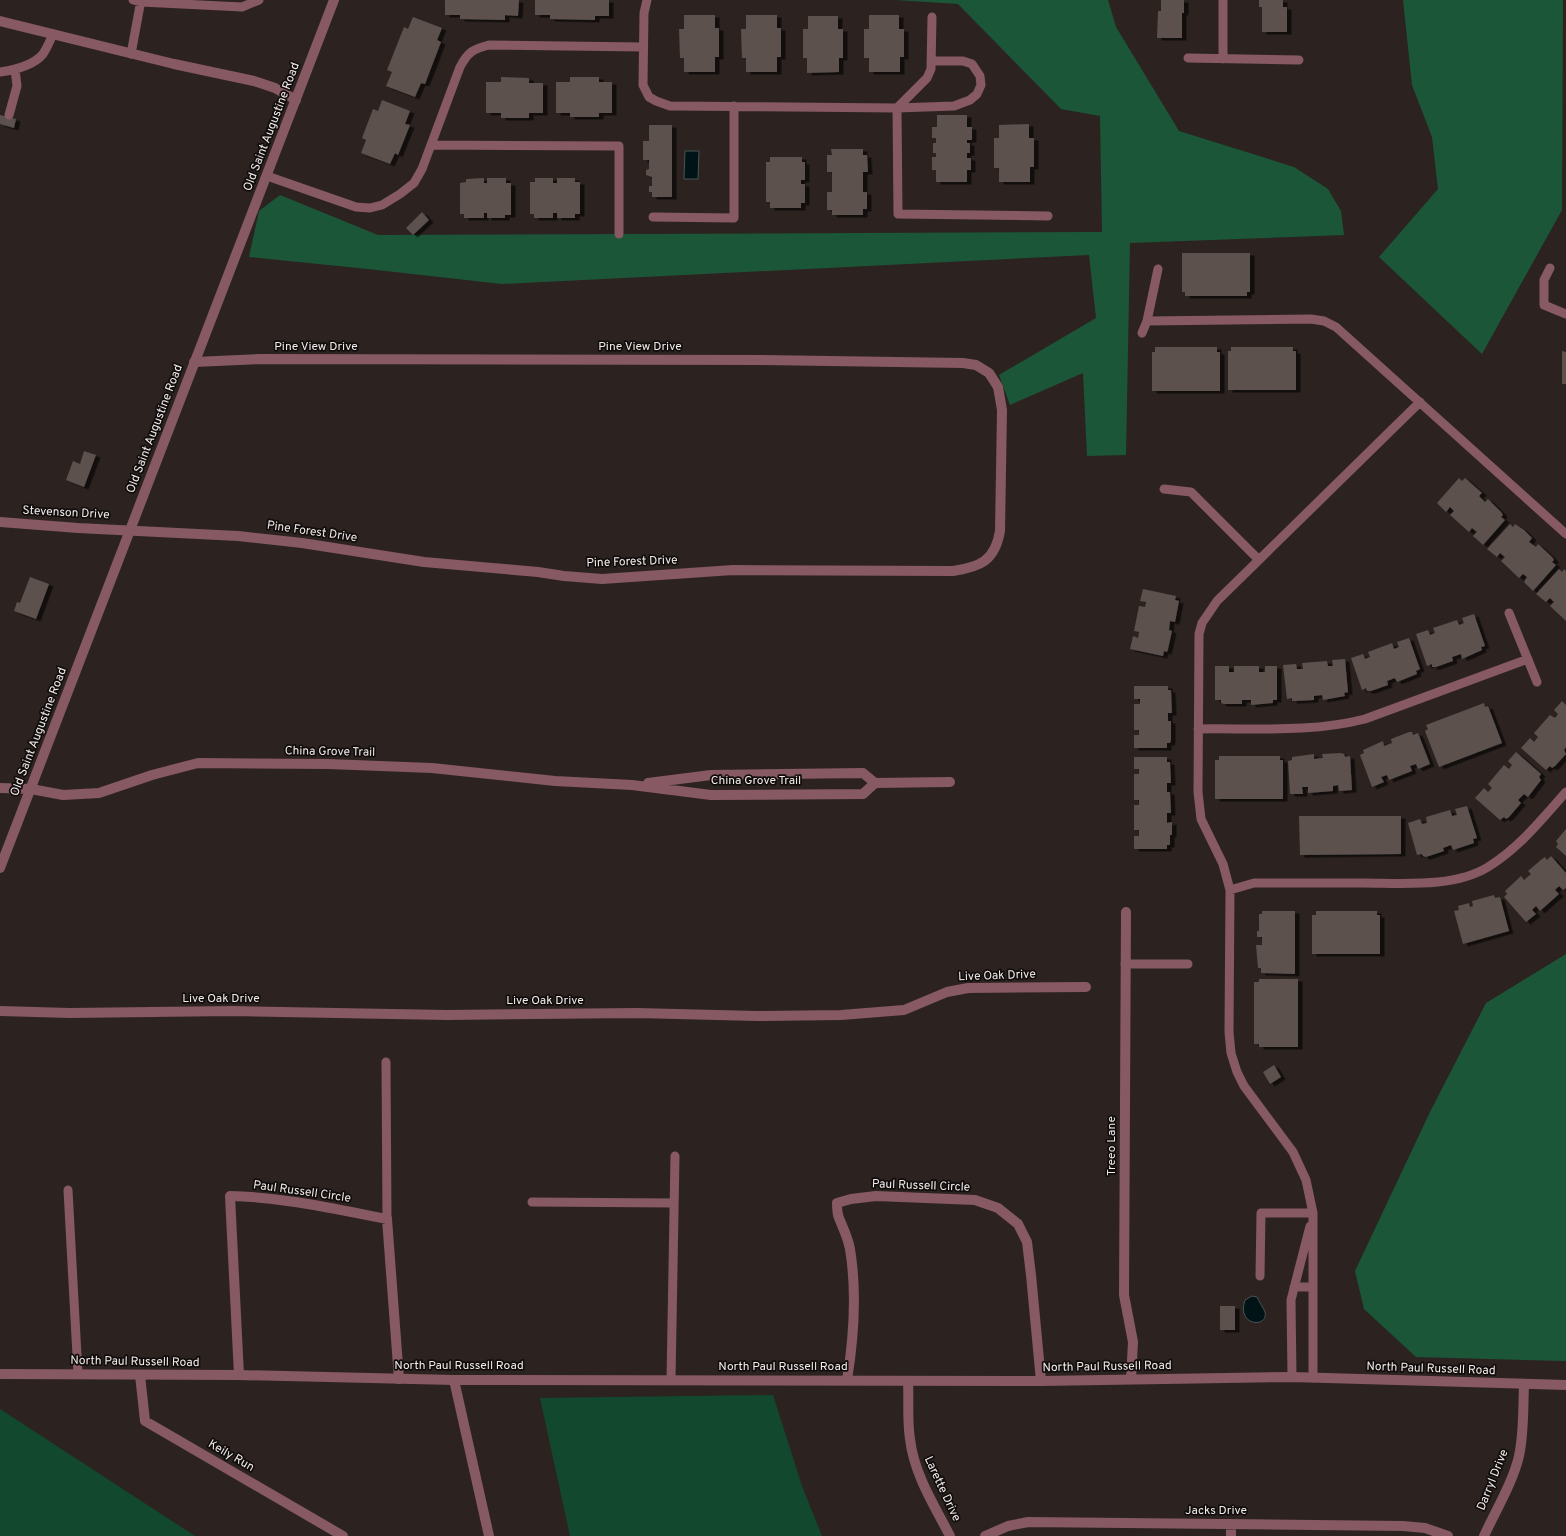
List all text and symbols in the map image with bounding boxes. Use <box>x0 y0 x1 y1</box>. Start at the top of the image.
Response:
street label: Old Saint Augustine Road <box>240 60 304 194</box>
street label: Pine View Drive <box>274 339 358 355</box>
street label: Pine View Drive <box>598 339 682 355</box>
street label: Old Saint Augustine Road <box>123 362 187 496</box>
street label: Stevenson Drive <box>22 503 110 523</box>
street label: Pine Forest Drive <box>266 518 358 546</box>
street label: Pine Forest Drive <box>586 552 678 572</box>
street label: Old Saint Augustine Road <box>7 665 71 799</box>
street label: China Grove Trail <box>285 743 375 761</box>
street label: China Grove Trail <box>711 773 801 789</box>
street label: Live Oak Drive <box>958 967 1036 985</box>
street label: Live Oak Drive <box>182 991 260 1007</box>
street label: Live Oak Drive <box>506 993 584 1009</box>
street label: Treeo Lane <box>1104 1116 1120 1176</box>
street label: Paul Russell Circle <box>872 1176 970 1196</box>
street label: Paul Russell Circle <box>252 1177 352 1207</box>
street label: North Paul Russell Road <box>70 1353 200 1371</box>
street label: North Paul Russell Road <box>394 1358 524 1374</box>
street label: North Paul Russell Road <box>1042 1358 1172 1376</box>
street label: North Paul Russell Road <box>718 1359 848 1375</box>
street label: North Paul Russell Road <box>1366 1359 1496 1379</box>
street label: Keily Run <box>205 1436 257 1476</box>
street label: Darryl Drive <box>1473 1447 1513 1513</box>
street label: Larette Drive <box>920 1454 964 1524</box>
street label: Jacks Drive <box>1185 1503 1247 1519</box>

